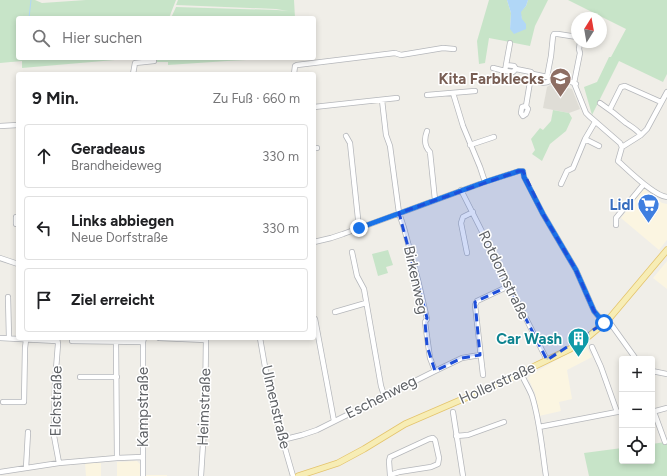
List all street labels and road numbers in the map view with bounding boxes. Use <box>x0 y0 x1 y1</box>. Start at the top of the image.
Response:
street label: Rotdornstraße <box>475 228 533 322</box>
street label: Birkenweg <box>400 244 432 316</box>
street label: Hollerstraße <box>456 358 538 408</box>
street label: Ulmenstraße <box>258 363 294 451</box>
street label: Elchstraße <box>46 365 66 437</box>
street label: Kampstraße <box>134 367 152 447</box>
street label: Heimstraße <box>194 368 214 446</box>
street label: Eschenweg <box>342 371 420 423</box>

